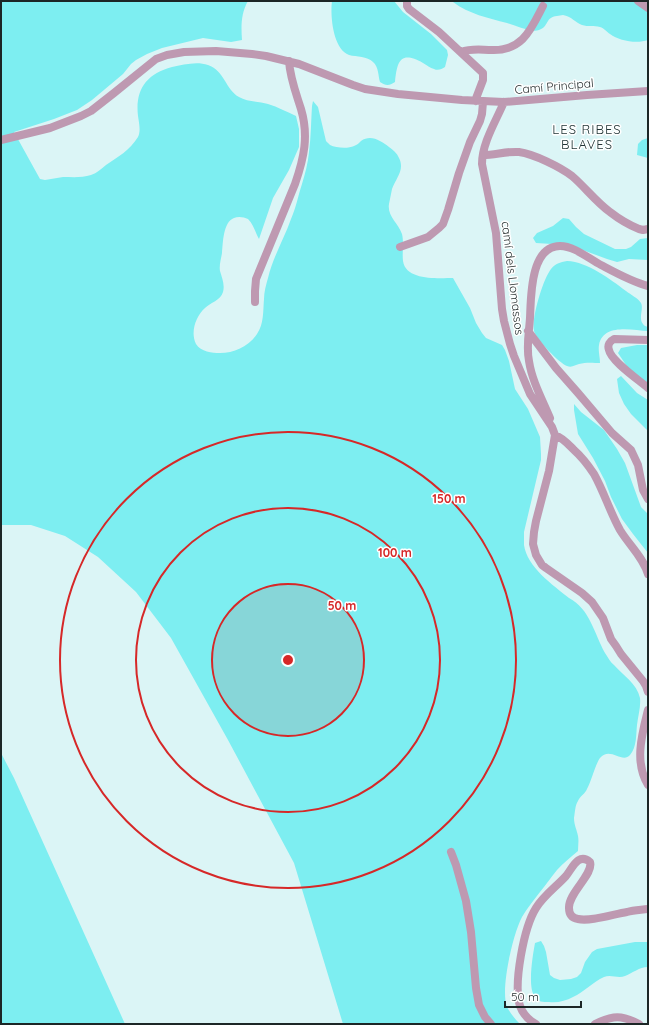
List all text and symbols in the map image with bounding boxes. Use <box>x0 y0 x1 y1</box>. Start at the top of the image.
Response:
street label: Camí Principal <box>514 75 594 97</box>
district label: LES RIBES BLAVES <box>552 121 622 152</box>
street label: camí dels Llomassos <box>499 220 527 336</box>
text: 150 m <box>432 491 466 506</box>
text: 100 m <box>378 545 412 560</box>
text: 50 m <box>328 598 356 613</box>
centre of rings <box>281 653 295 667</box>
scale bar <box>505 983 581 1009</box>
text: 50 m <box>511 989 539 1004</box>

